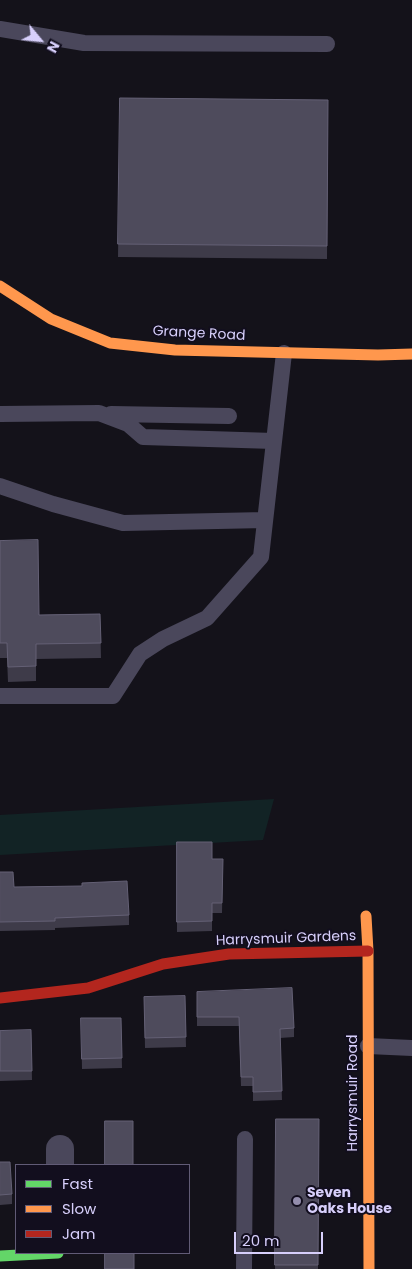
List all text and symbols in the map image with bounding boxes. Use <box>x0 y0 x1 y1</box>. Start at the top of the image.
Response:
north arrow <box>15 15 65 65</box>
text: N <box>42 38 65 56</box>
street label: Grange Road <box>152 323 246 345</box>
street label: Harrysmuir Gardens <box>215 928 357 950</box>
street label: Harrysmuir Road <box>345 1035 361 1151</box>
legend <box>15 1164 190 1254</box>
text: Fast <box>62 1173 93 1194</box>
place label: Seven Oaks House <box>307 1185 392 1218</box>
marker: Seven Oaks House <box>291 1195 303 1207</box>
text: Slow <box>62 1198 96 1219</box>
scale bar <box>237 1222 326 1254</box>
text: Jam <box>62 1223 96 1244</box>
text: 20 m <box>242 1230 280 1251</box>

